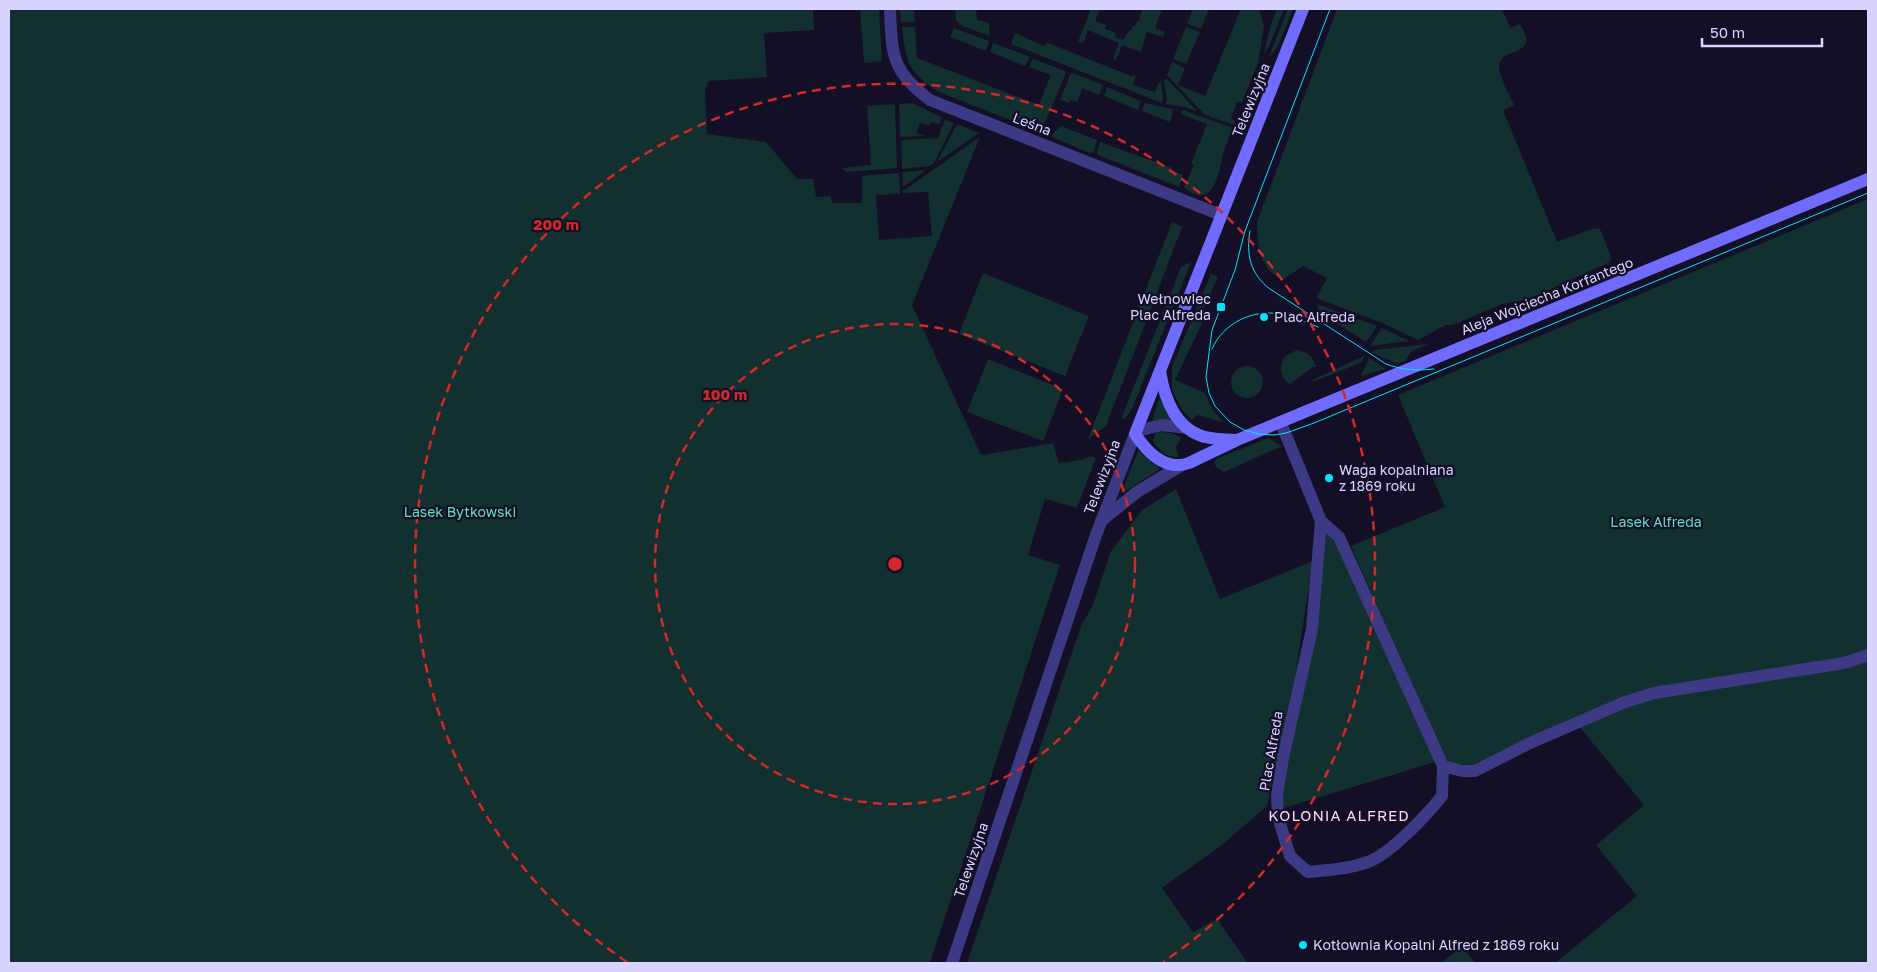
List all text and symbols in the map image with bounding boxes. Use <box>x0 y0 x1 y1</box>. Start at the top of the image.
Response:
scale bar <box>1702 15 1822 47</box>
text: 50 m <box>1710 23 1745 41</box>
street label: Telewizyjna <box>1228 60 1273 139</box>
street label: Leśna <box>1011 108 1054 139</box>
text: 200 m <box>533 215 579 233</box>
street label: Aleja Wojciecha Korfantego <box>1458 253 1635 338</box>
place label: Wełnowiec Plac Alfreda <box>1130 290 1211 323</box>
marker: Wełnowiec Plac Alfreda <box>1215 301 1227 313</box>
place label: Plac Alfreda <box>1274 308 1355 325</box>
marker: Plac Alfreda <box>1258 311 1270 323</box>
text: 100 m <box>703 385 747 403</box>
street label: Telewizyjna <box>1080 437 1124 516</box>
place label: Waga kopalniana z 1869 roku <box>1339 461 1454 494</box>
marker: Waga kopalniana z 1869 roku <box>1323 472 1335 484</box>
park label: Lasek Bytkowski <box>404 503 516 520</box>
park label: Lasek Alfreda <box>1610 513 1702 530</box>
centre of rings <box>886 555 904 573</box>
street label: Plac Alfreda <box>1255 710 1286 792</box>
district label: KOLONIA ALFRED <box>1268 806 1410 824</box>
street label: Telewizyjna <box>950 820 991 900</box>
place label: Kotłownia Kopalni Alfred z 1869 roku <box>1313 936 1559 953</box>
marker: Kotłownia Kopalni Alfred z 1869 roku <box>1297 939 1309 951</box>

